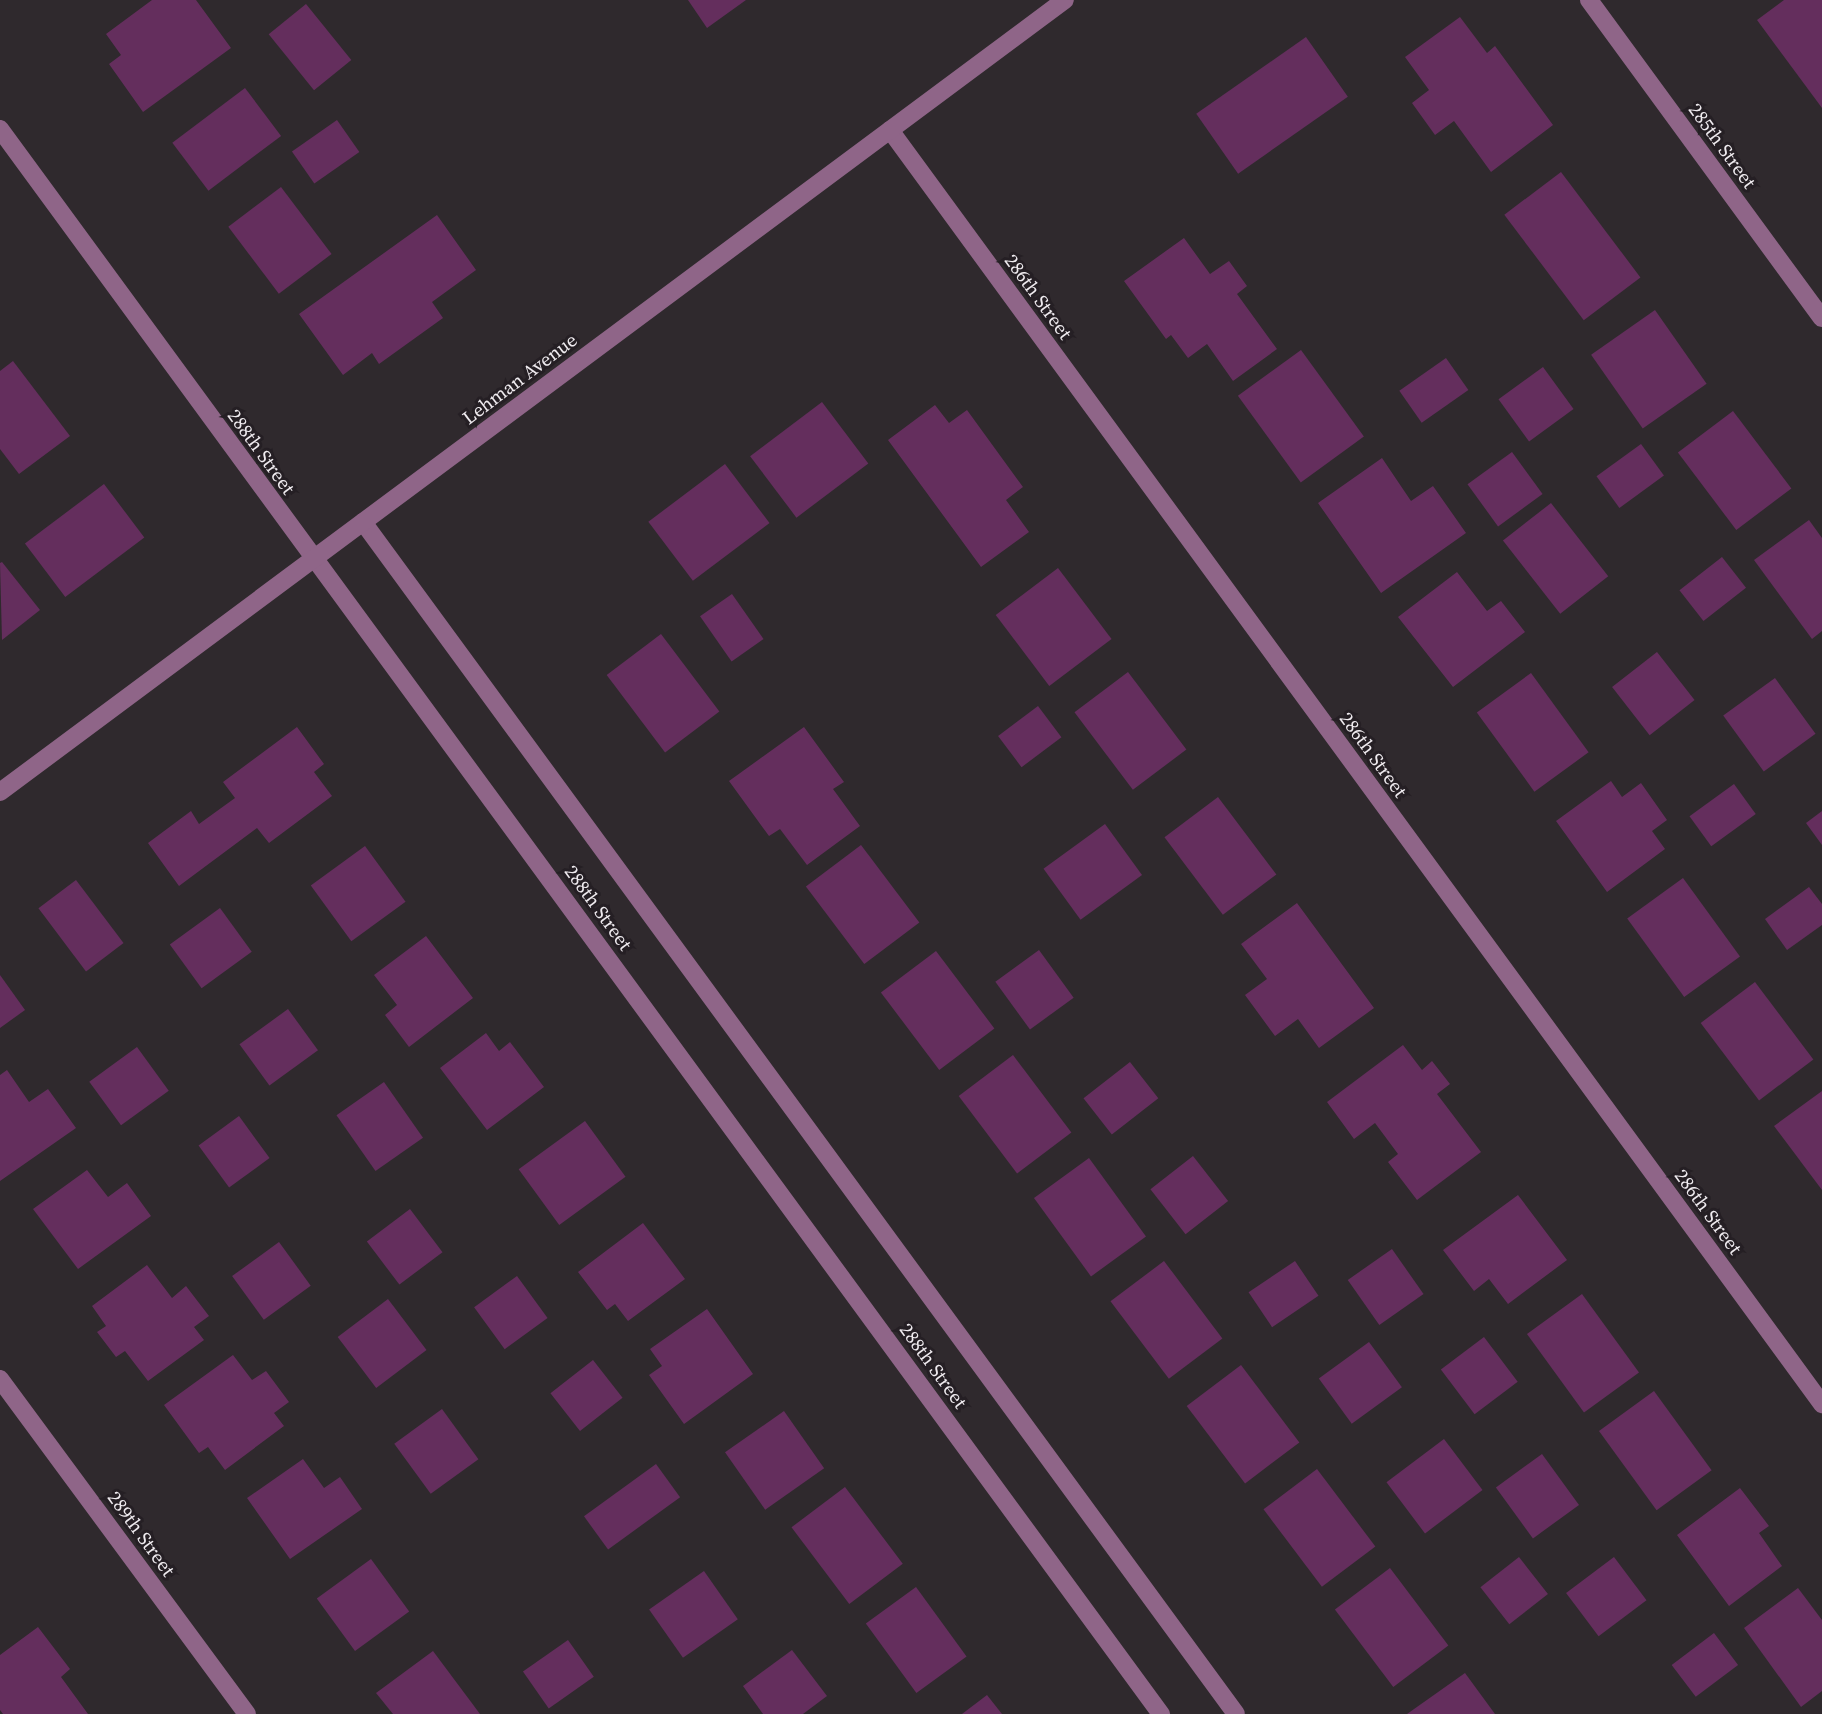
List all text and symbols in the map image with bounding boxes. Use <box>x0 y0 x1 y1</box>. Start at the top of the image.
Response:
street label: 285th Street <box>1683 99 1761 193</box>
street label: 286th Street <box>999 250 1077 344</box>
street label: Lehman Avenue <box>458 329 582 429</box>
street label: 288th Street <box>222 405 300 499</box>
street label: 286th Street <box>1334 708 1412 802</box>
street label: 288th Street <box>559 861 637 955</box>
street label: 286th Street <box>1669 1165 1747 1259</box>
street label: 288th Street <box>894 1319 972 1413</box>
street label: 289th Street <box>102 1487 180 1581</box>

